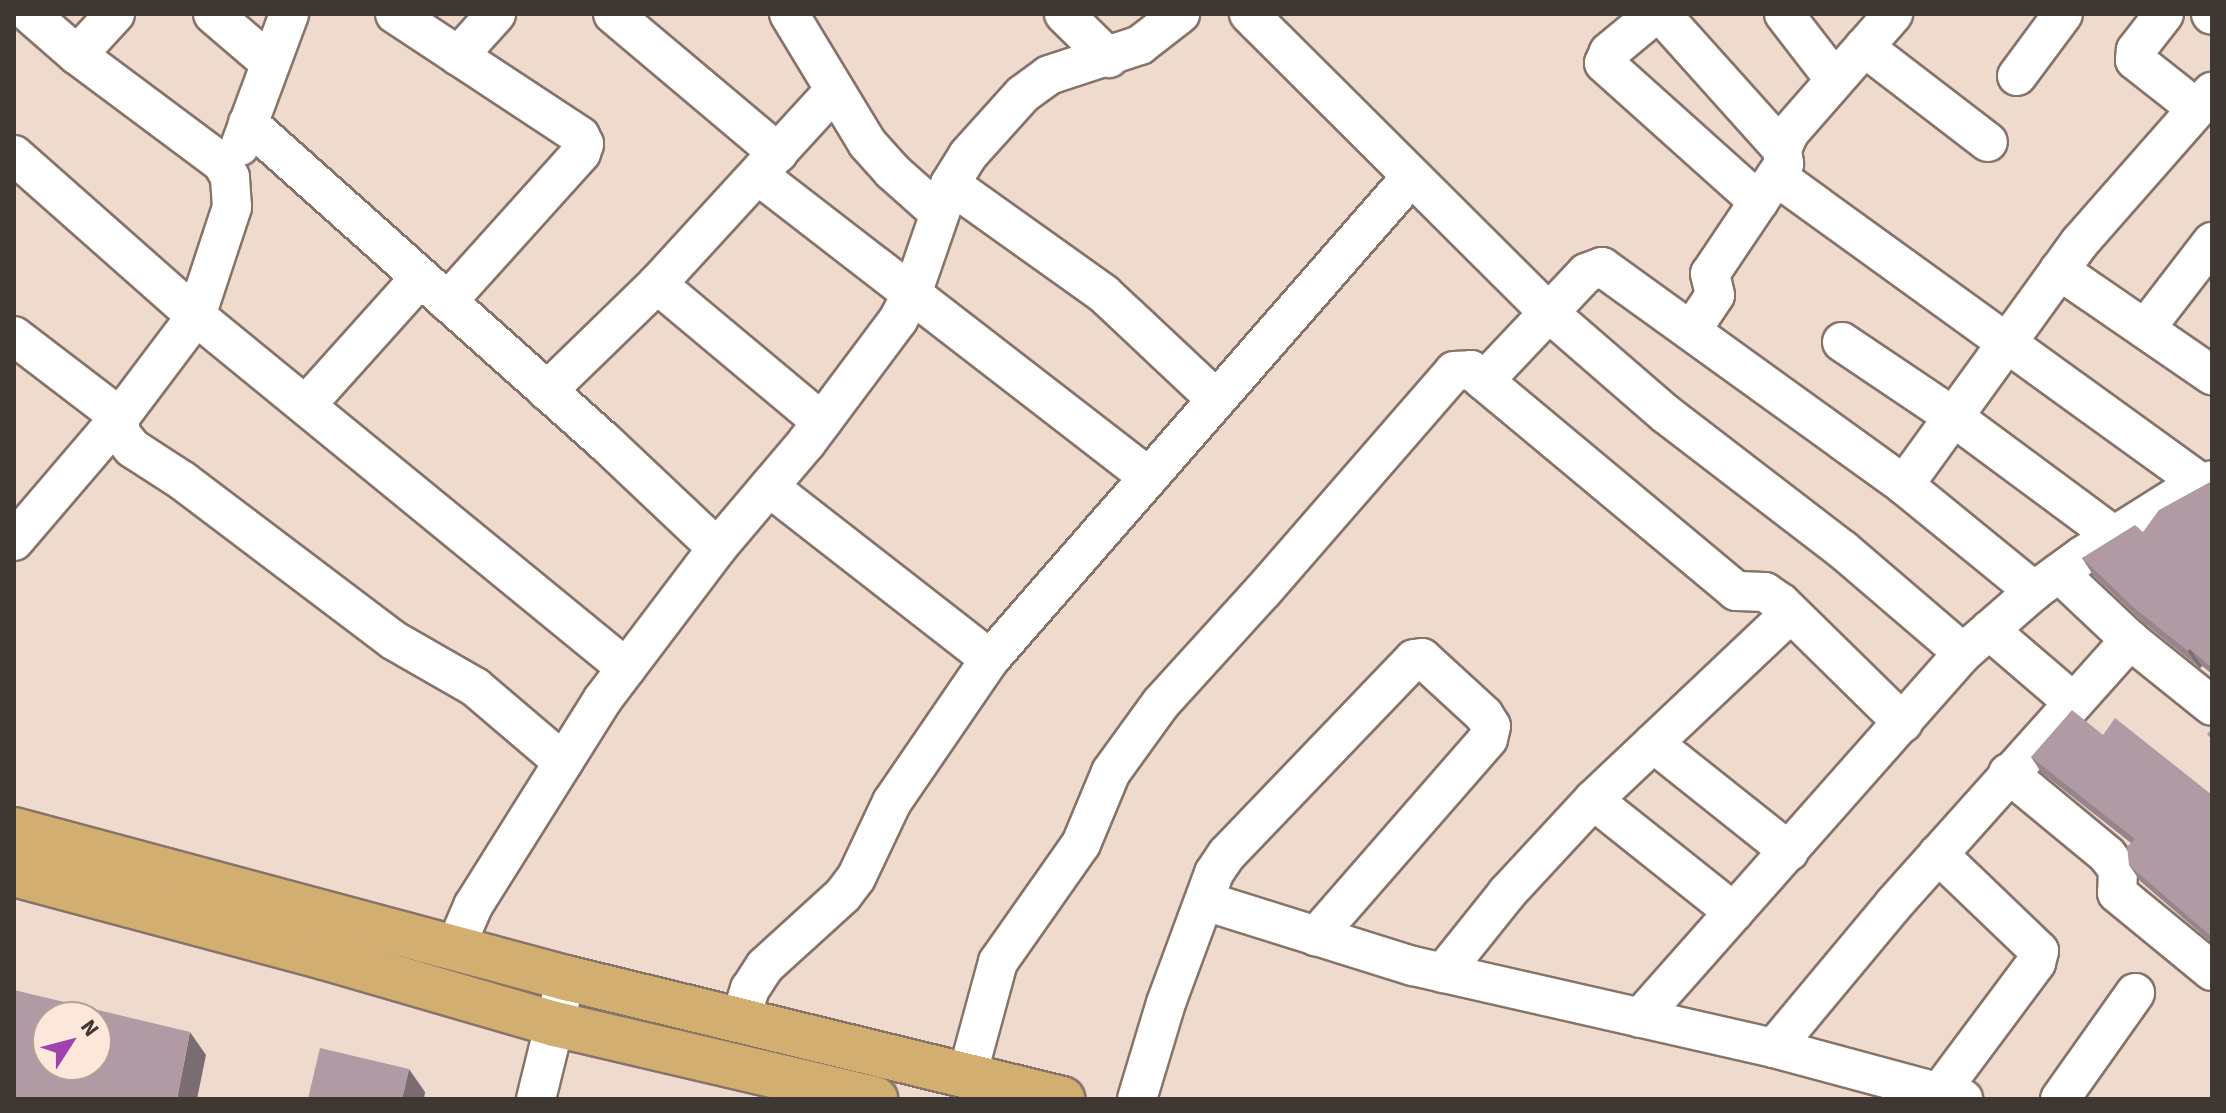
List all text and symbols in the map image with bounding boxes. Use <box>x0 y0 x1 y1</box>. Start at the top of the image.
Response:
north arrow <box>32 1001 112 1081</box>
text: N <box>73 1013 107 1043</box>

